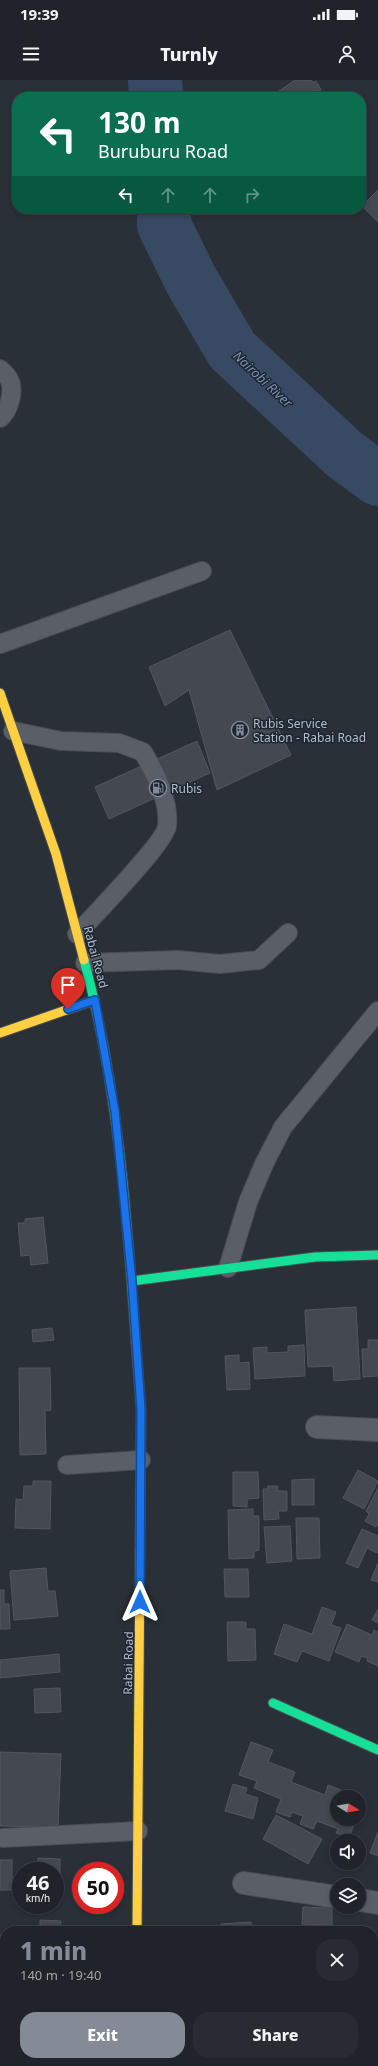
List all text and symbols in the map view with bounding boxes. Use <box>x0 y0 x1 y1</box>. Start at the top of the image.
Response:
text: 19:39 <box>20 4 59 24</box>
text: Turnly <box>160 42 218 66</box>
icon: menu <box>20 43 42 65</box>
icon: person <box>336 43 358 65</box>
text: 130 m <box>98 103 181 141</box>
icon: left <box>32 108 84 160</box>
text: Buruburu Road <box>98 139 228 163</box>
icon: left <box>115 184 137 206</box>
icon: ahead <box>157 184 179 206</box>
icon: ahead <box>199 184 221 206</box>
icon: right <box>241 184 263 206</box>
water label: Nairobi River <box>229 347 297 412</box>
place label: Rubis Service Station - Rabai Road <box>253 715 366 746</box>
building icon: Rubis Service Station - Rabai Road <box>230 720 250 740</box>
fuel station icon: Rubis <box>148 778 168 798</box>
place label: Rubis <box>171 780 202 797</box>
street label: Rabai Road <box>80 924 112 990</box>
pin <box>51 968 85 1009</box>
icon: arrive <box>57 974 79 996</box>
position arrow <box>119 1581 161 1623</box>
street label: Rabai Road <box>119 1631 137 1695</box>
north arrow <box>330 1790 366 1826</box>
map controls <box>330 1790 366 1914</box>
button: sound <box>330 1834 366 1870</box>
speed limit sign: 50 <box>72 1862 124 1914</box>
text: 46 <box>27 1869 49 1896</box>
button: layers <box>330 1878 366 1914</box>
text: km/h <box>26 1891 50 1905</box>
text: 1 min <box>20 1934 87 1967</box>
button: close <box>316 1939 358 1981</box>
text: 140 m · 19:40 <box>20 1966 101 1984</box>
button: Exit <box>20 2012 185 2058</box>
button: Share <box>193 2012 358 2058</box>

